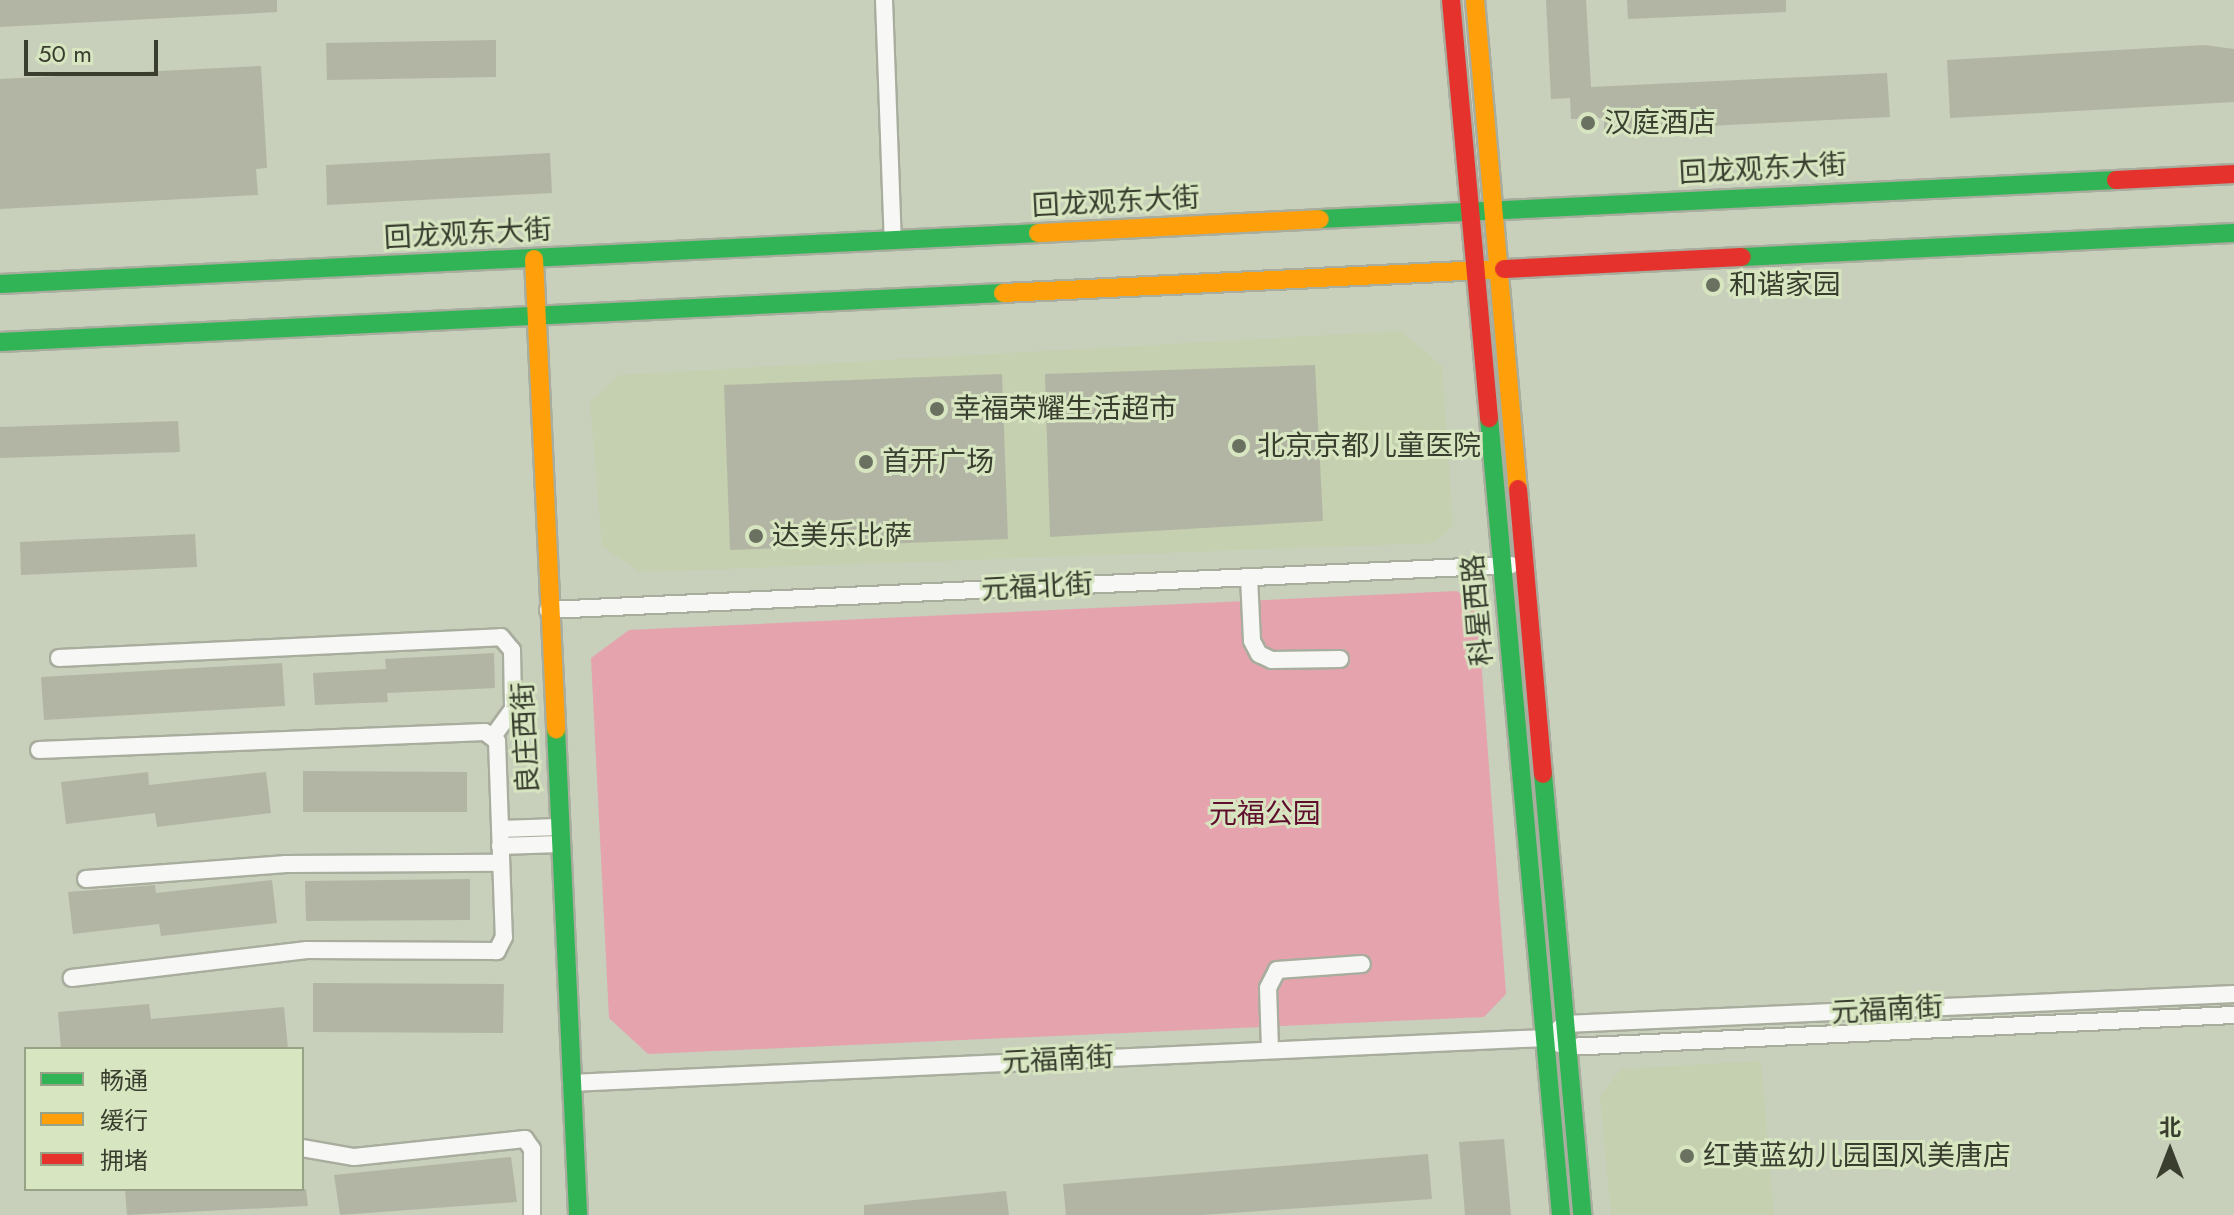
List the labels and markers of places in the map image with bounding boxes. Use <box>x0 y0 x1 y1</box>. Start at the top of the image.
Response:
place label: 汉庭酒店 <box>1604 106 1716 140</box>
marker: 汉庭酒店 <box>1579 114 1597 132</box>
place label: 和谐家园 <box>1729 268 1841 302</box>
marker: 和谐家园 <box>1704 276 1722 294</box>
place label: 幸福荣耀生活超市 <box>953 392 1177 426</box>
marker: 幸福荣耀生活超市 <box>928 400 946 418</box>
place label: 北京京都儿童医院 <box>1257 429 1481 463</box>
marker: 北京京都儿童医院 <box>1228 435 1250 457</box>
place label: 首开广场 <box>882 445 994 479</box>
marker: 首开广场 <box>857 453 875 471</box>
place label: 达美乐比萨 <box>772 519 912 553</box>
marker: 达美乐比萨 <box>747 527 765 545</box>
place label: 红黄蓝幼儿园国风美唐店 <box>1703 1139 2011 1173</box>
marker: 红黄蓝幼儿园国风美唐店 <box>1678 1147 1696 1165</box>

